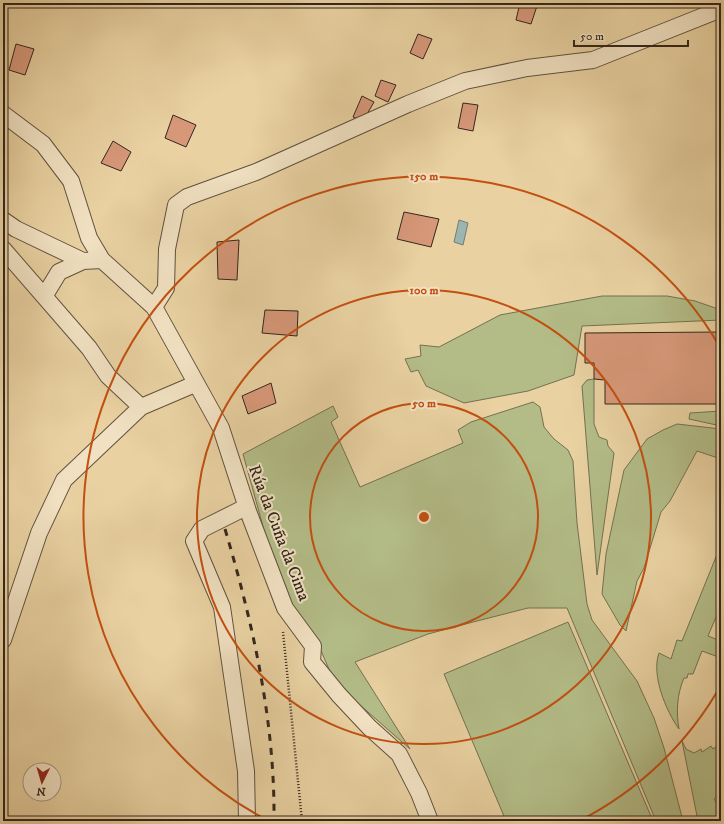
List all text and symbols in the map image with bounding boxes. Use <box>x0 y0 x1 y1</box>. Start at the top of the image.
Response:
scale bar <box>574 22 688 48</box>
text: 50 m <box>580 29 604 44</box>
text: 150 m <box>410 169 438 184</box>
text: 100 m <box>410 283 438 298</box>
text: 50 m <box>411 396 436 411</box>
street label: Rúa da Cuña da Cima <box>243 462 315 605</box>
centre of rings <box>417 510 431 524</box>
north arrow <box>22 762 62 802</box>
text: N <box>36 784 46 798</box>

